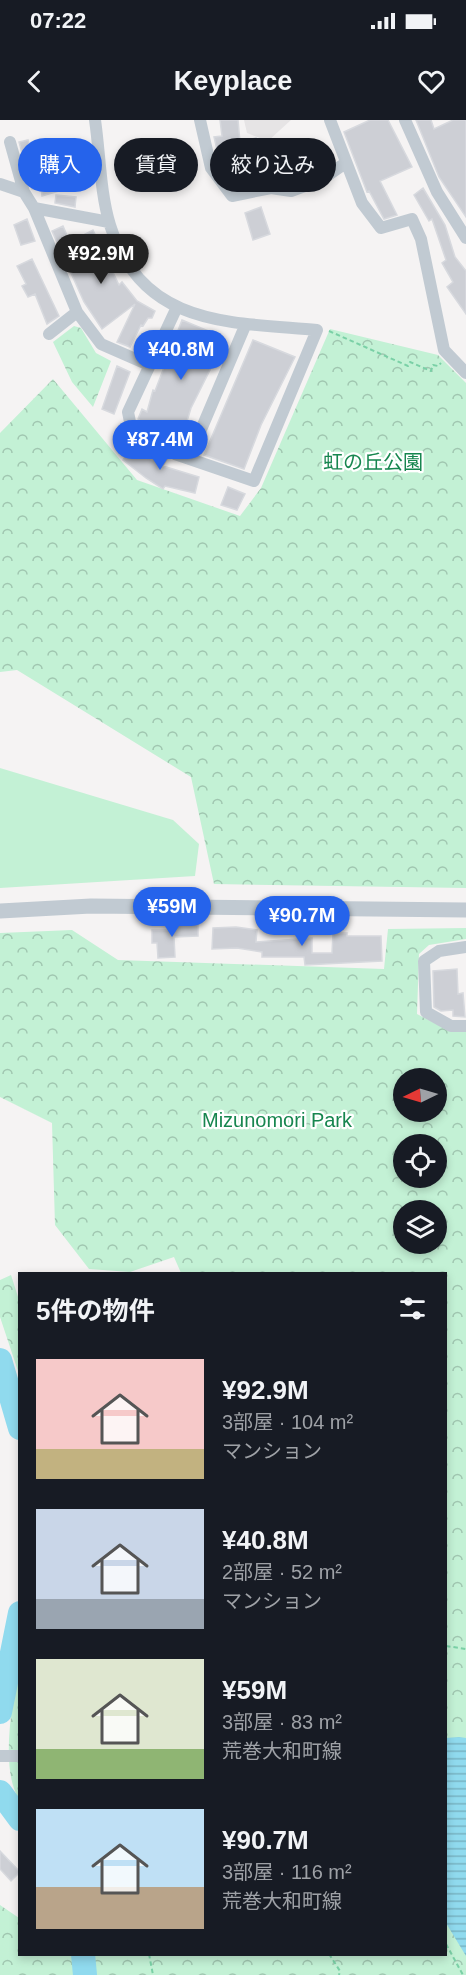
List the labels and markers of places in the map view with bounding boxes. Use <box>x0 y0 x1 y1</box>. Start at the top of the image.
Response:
pin: ¥92.9M <box>52 234 150 285</box>
pin: ¥40.8M <box>132 330 230 381</box>
pin: ¥87.4M <box>111 420 209 471</box>
pin: ¥59M <box>136 887 208 938</box>
pin: ¥90.7M <box>253 896 351 947</box>

